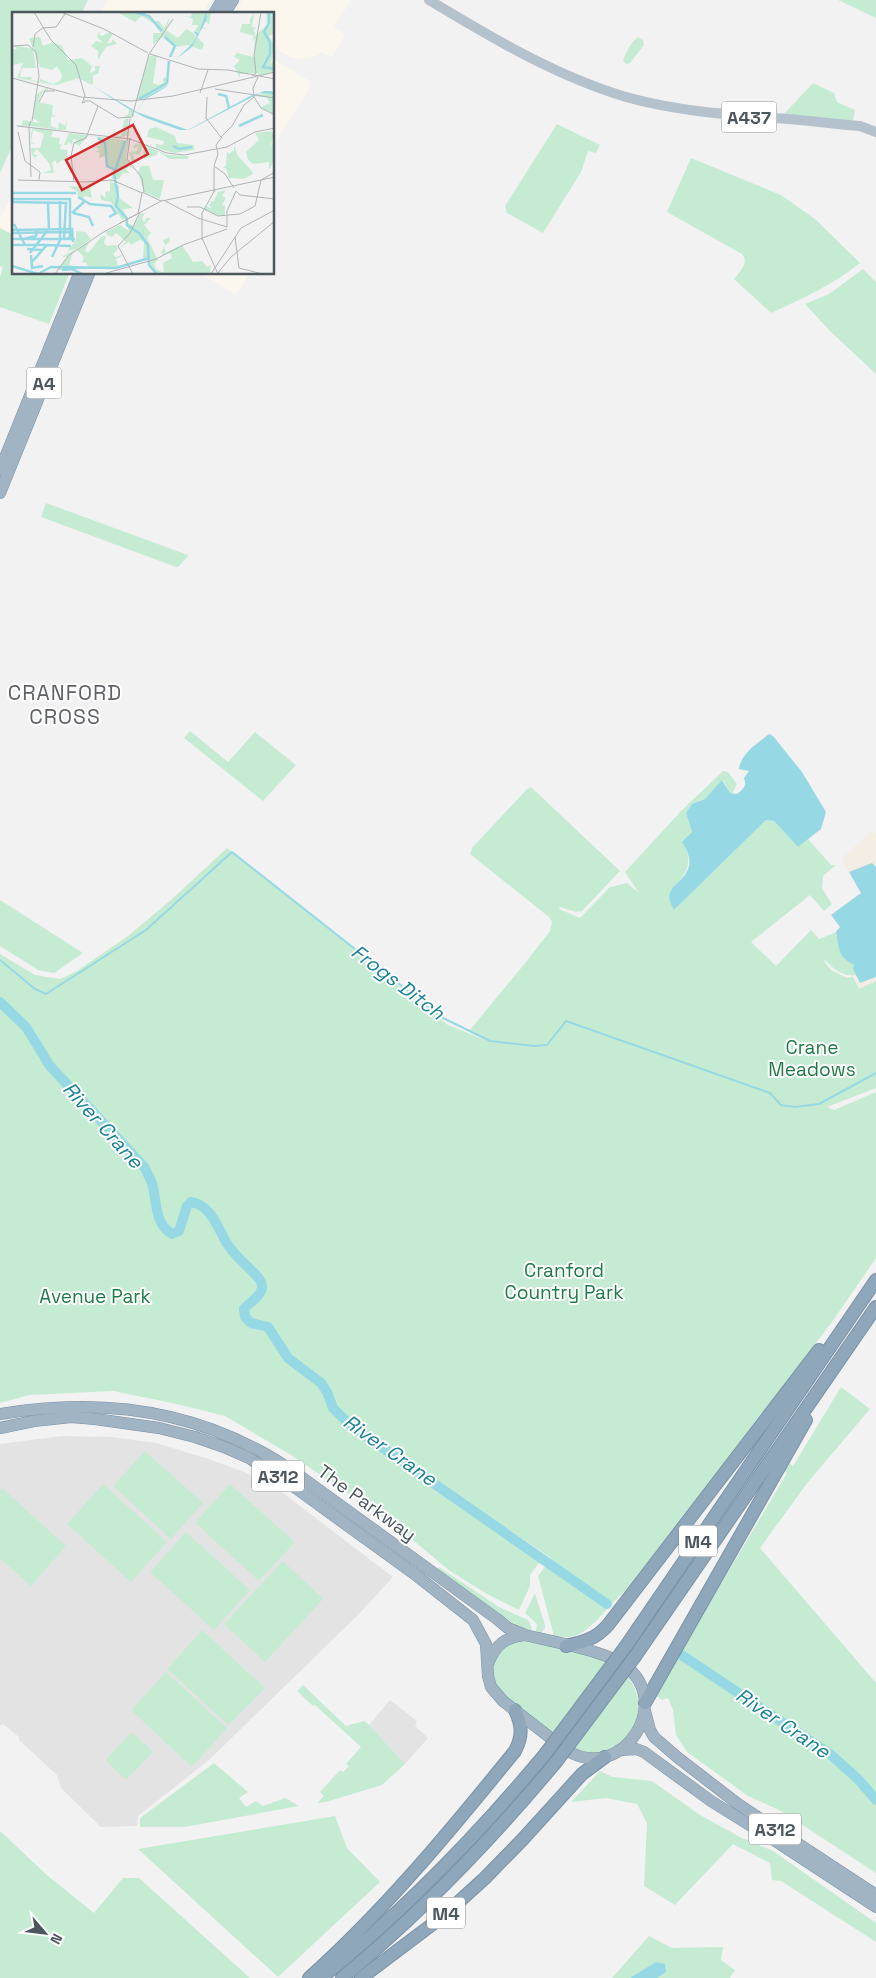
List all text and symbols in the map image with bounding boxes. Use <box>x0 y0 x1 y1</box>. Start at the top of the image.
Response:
inset map <box>12 12 275 275</box>
road number: A437 <box>722 101 776 132</box>
road number: A4 <box>27 368 62 398</box>
district label: CRANFORD CROSS <box>8 679 122 730</box>
water label: Frogs Ditch <box>346 938 450 1026</box>
park label: Crane Meadows <box>768 1035 856 1082</box>
water label: River Crane <box>57 1076 150 1175</box>
park label: Cranford Country Park <box>505 1258 623 1305</box>
park label: Avenue Park <box>39 1284 151 1309</box>
water label: River Crane <box>338 1408 443 1492</box>
street label: The Parkway <box>313 1459 421 1547</box>
road number: A312 <box>252 1460 304 1492</box>
road number: M4 <box>679 1525 717 1556</box>
water label: River Crane <box>731 1682 836 1765</box>
road number: A312 <box>749 1814 801 1845</box>
road number: M4 <box>427 1898 465 1929</box>
north arrow <box>20 1908 70 1958</box>
text: N <box>46 1931 67 1947</box>

